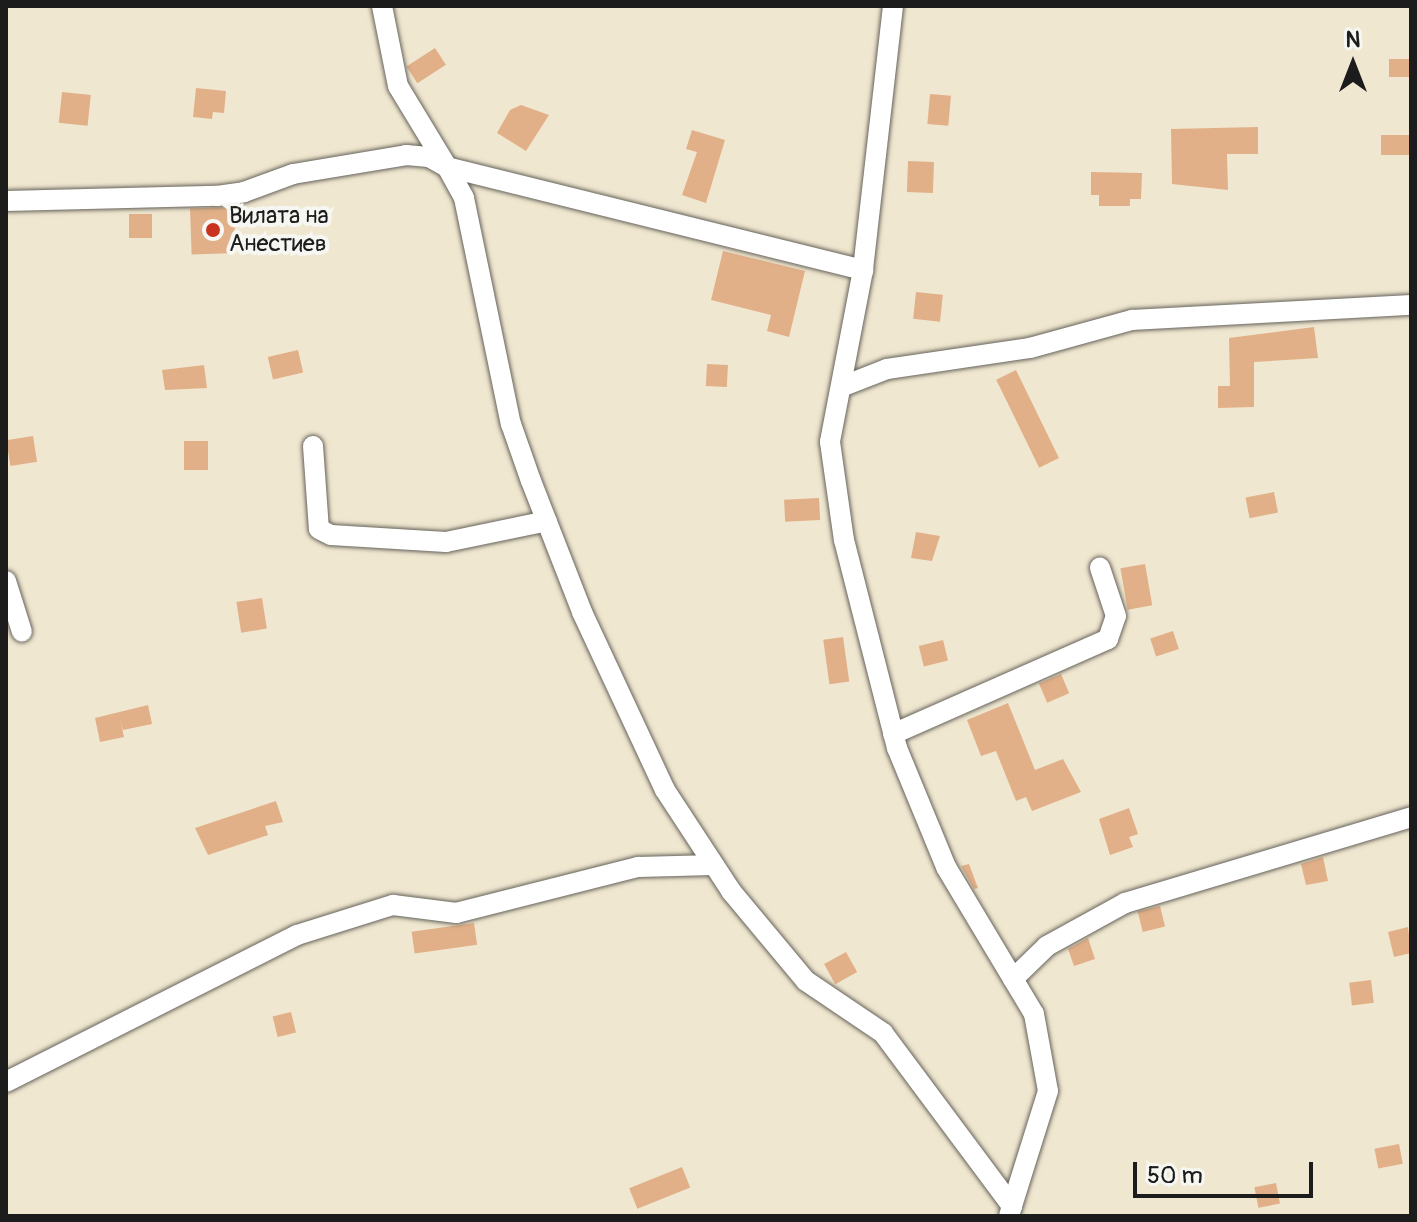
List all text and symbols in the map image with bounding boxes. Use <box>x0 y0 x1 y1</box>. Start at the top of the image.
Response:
north arrow <box>1313 24 1393 104</box>
text: N <box>1346 26 1360 54</box>
place label: Вилата на Анестиев <box>229 202 329 258</box>
marker: Вилата на Анестиев <box>204 221 222 239</box>
scale bar <box>1137 1146 1317 1196</box>
text: 50 m <box>1147 1161 1203 1190</box>

